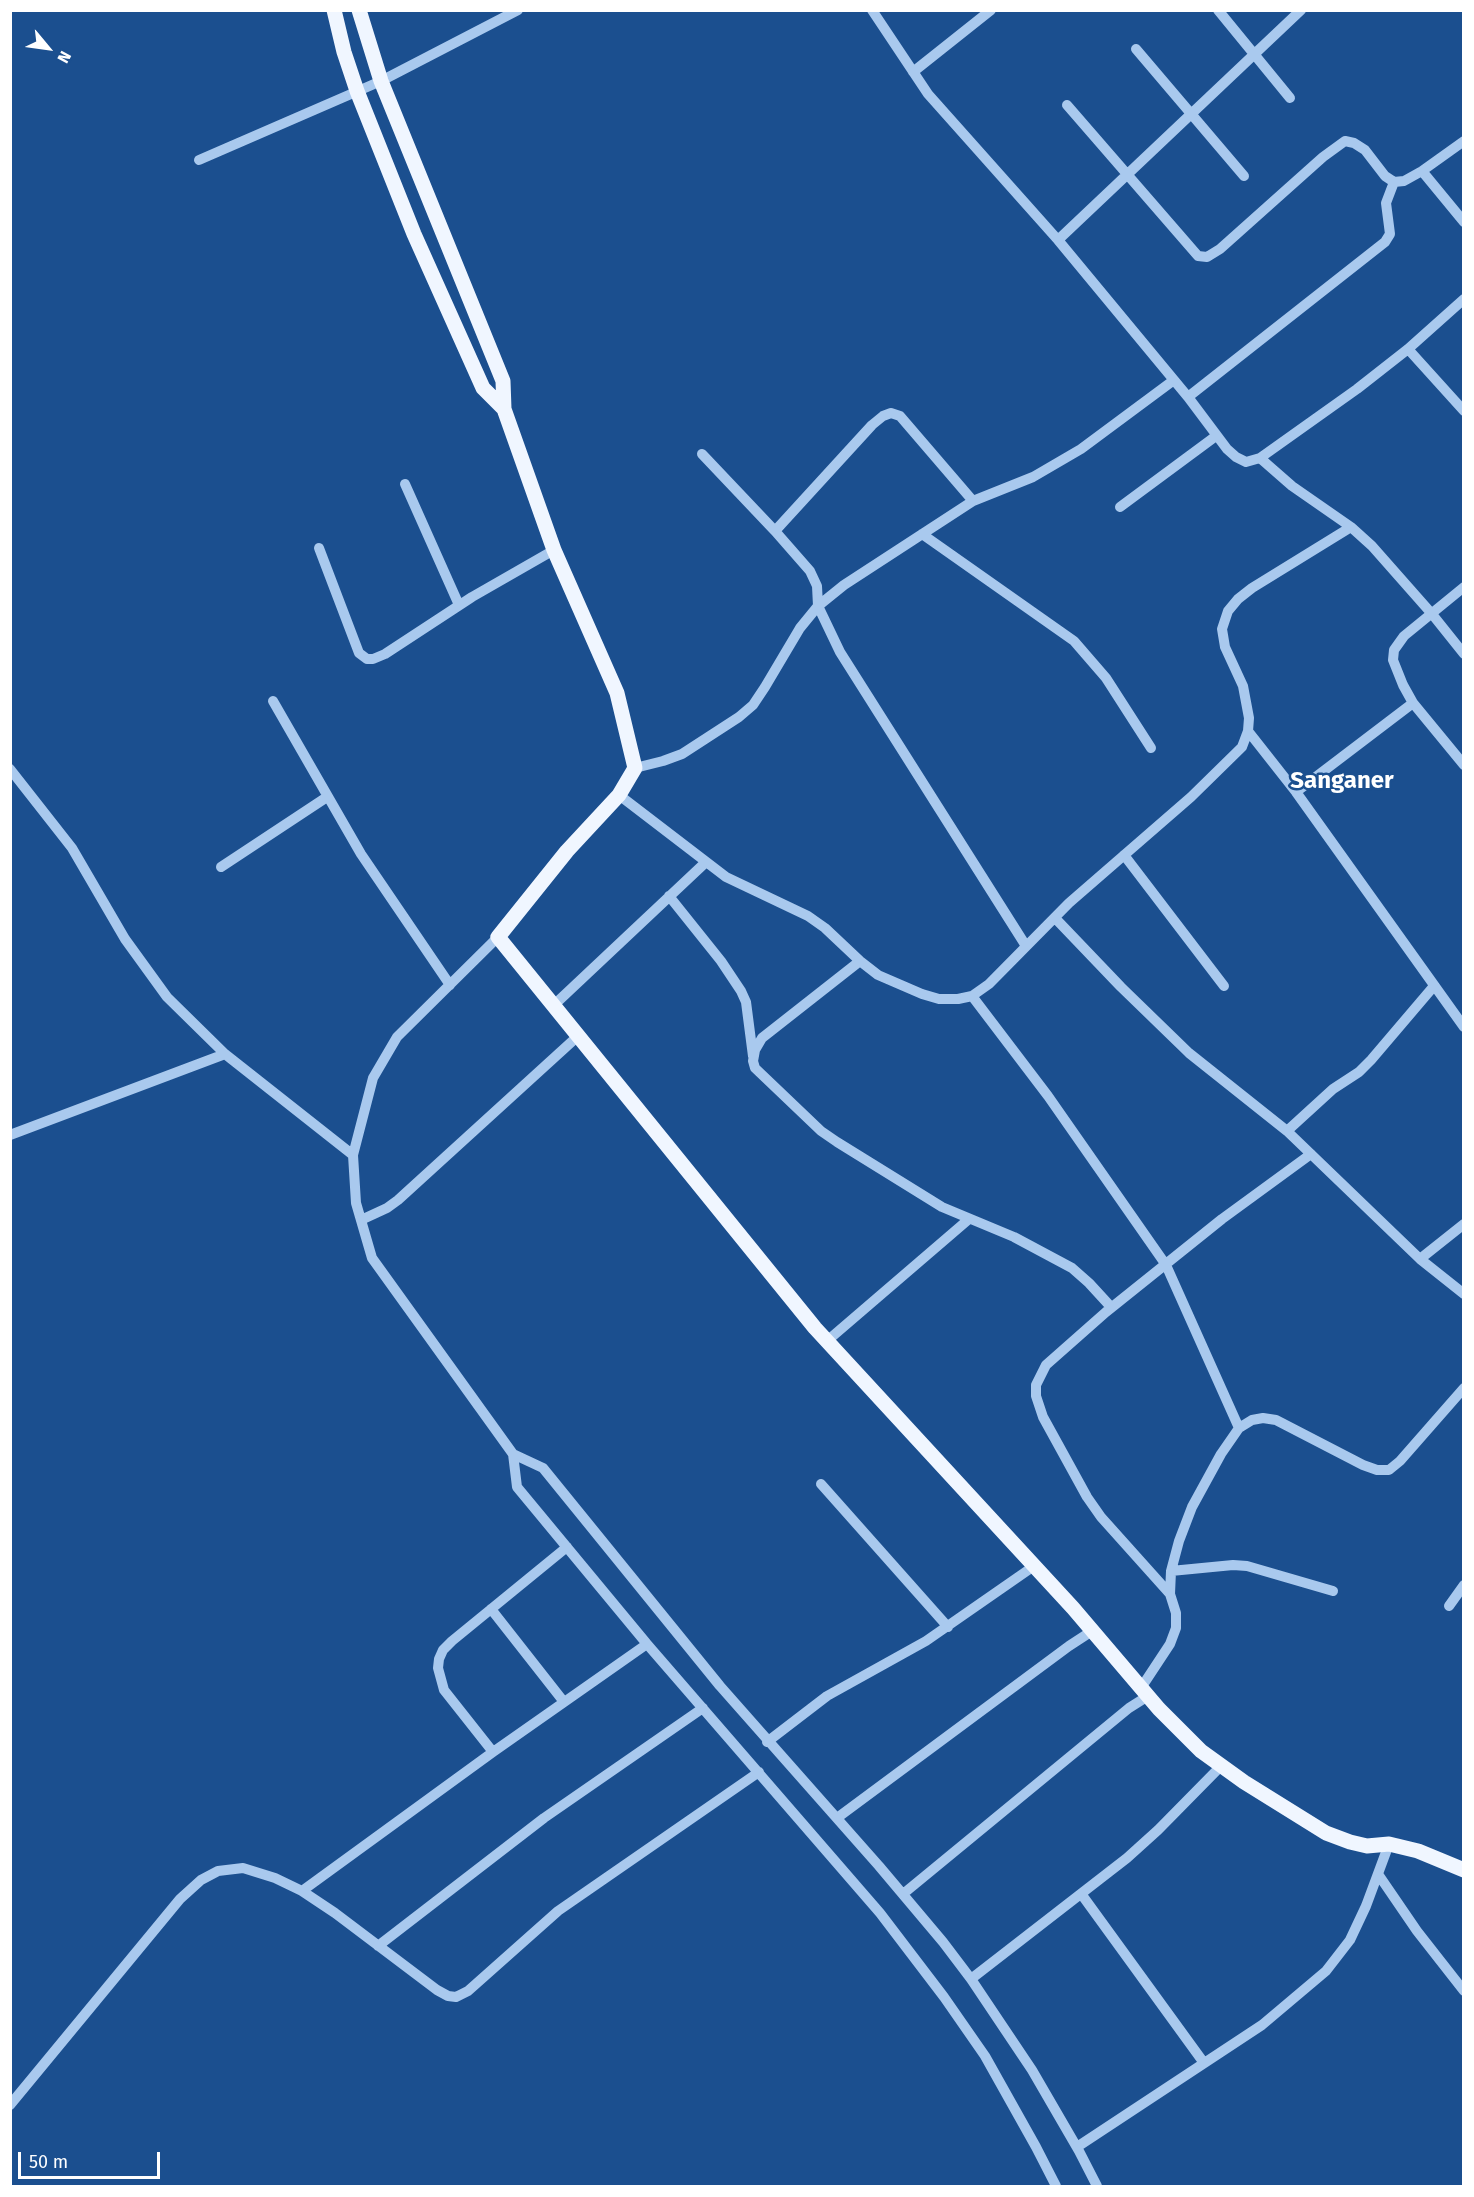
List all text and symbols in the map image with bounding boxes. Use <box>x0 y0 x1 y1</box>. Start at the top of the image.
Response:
north arrow <box>18 18 78 78</box>
text: N <box>53 48 75 66</box>
district label: Sanganer <box>1290 767 1394 795</box>
scale bar <box>21 2140 164 2178</box>
text: 50 m <box>29 2151 68 2173</box>

